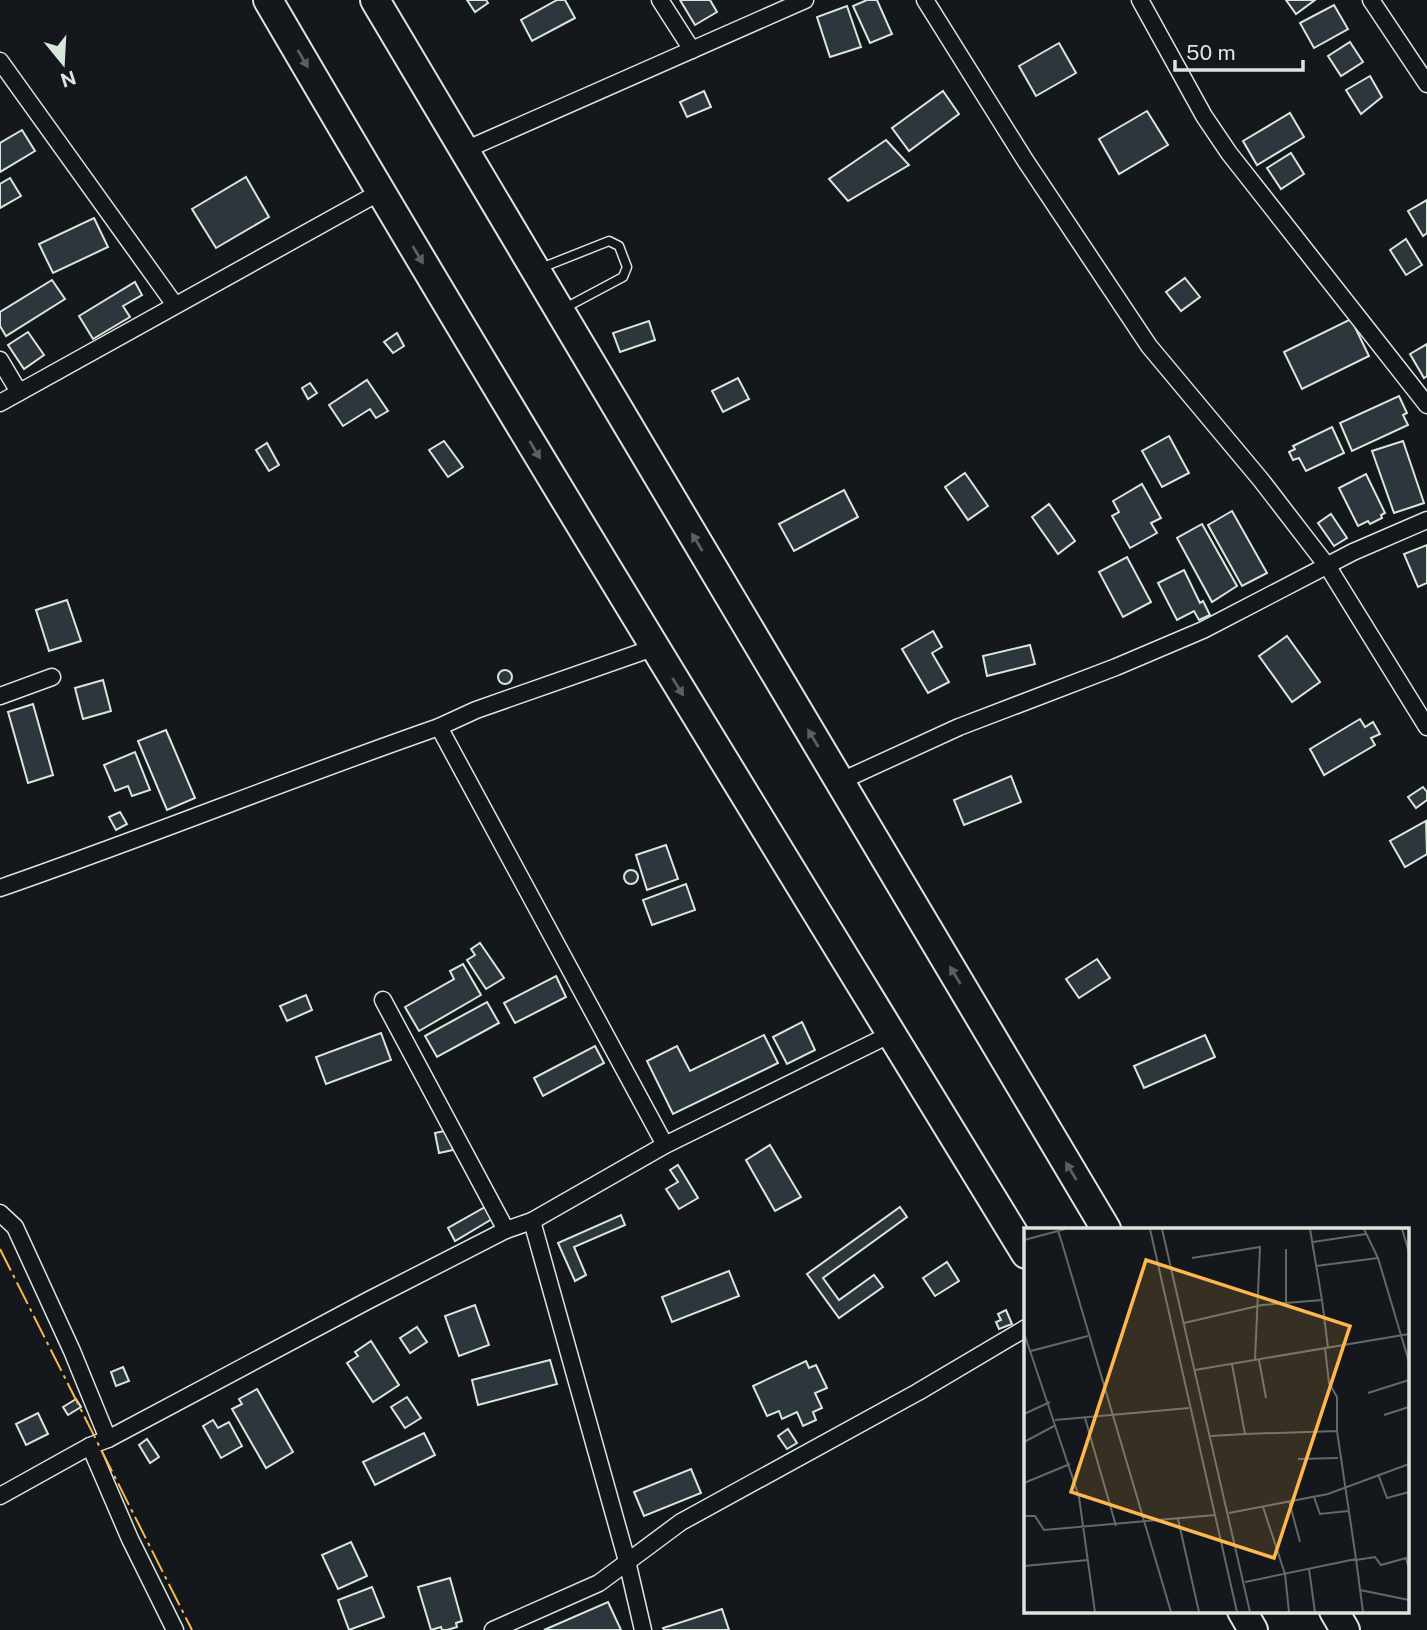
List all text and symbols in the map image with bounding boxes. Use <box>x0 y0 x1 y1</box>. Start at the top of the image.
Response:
north arrow <box>28 28 98 98</box>
scale bar <box>1175 28 1303 72</box>
text: 50 m <box>1186 40 1236 65</box>
one-way arrow <box>297 49 309 69</box>
text: N <box>58 66 79 92</box>
one-way arrow <box>412 246 424 265</box>
one-way arrow <box>529 441 541 460</box>
one-way arrow <box>691 532 703 552</box>
one-way arrow <box>671 677 684 697</box>
one-way arrow <box>807 728 819 747</box>
one-way arrow <box>948 966 961 985</box>
one-way arrow <box>1065 1161 1077 1180</box>
inset map <box>1024 1228 1410 1612</box>

